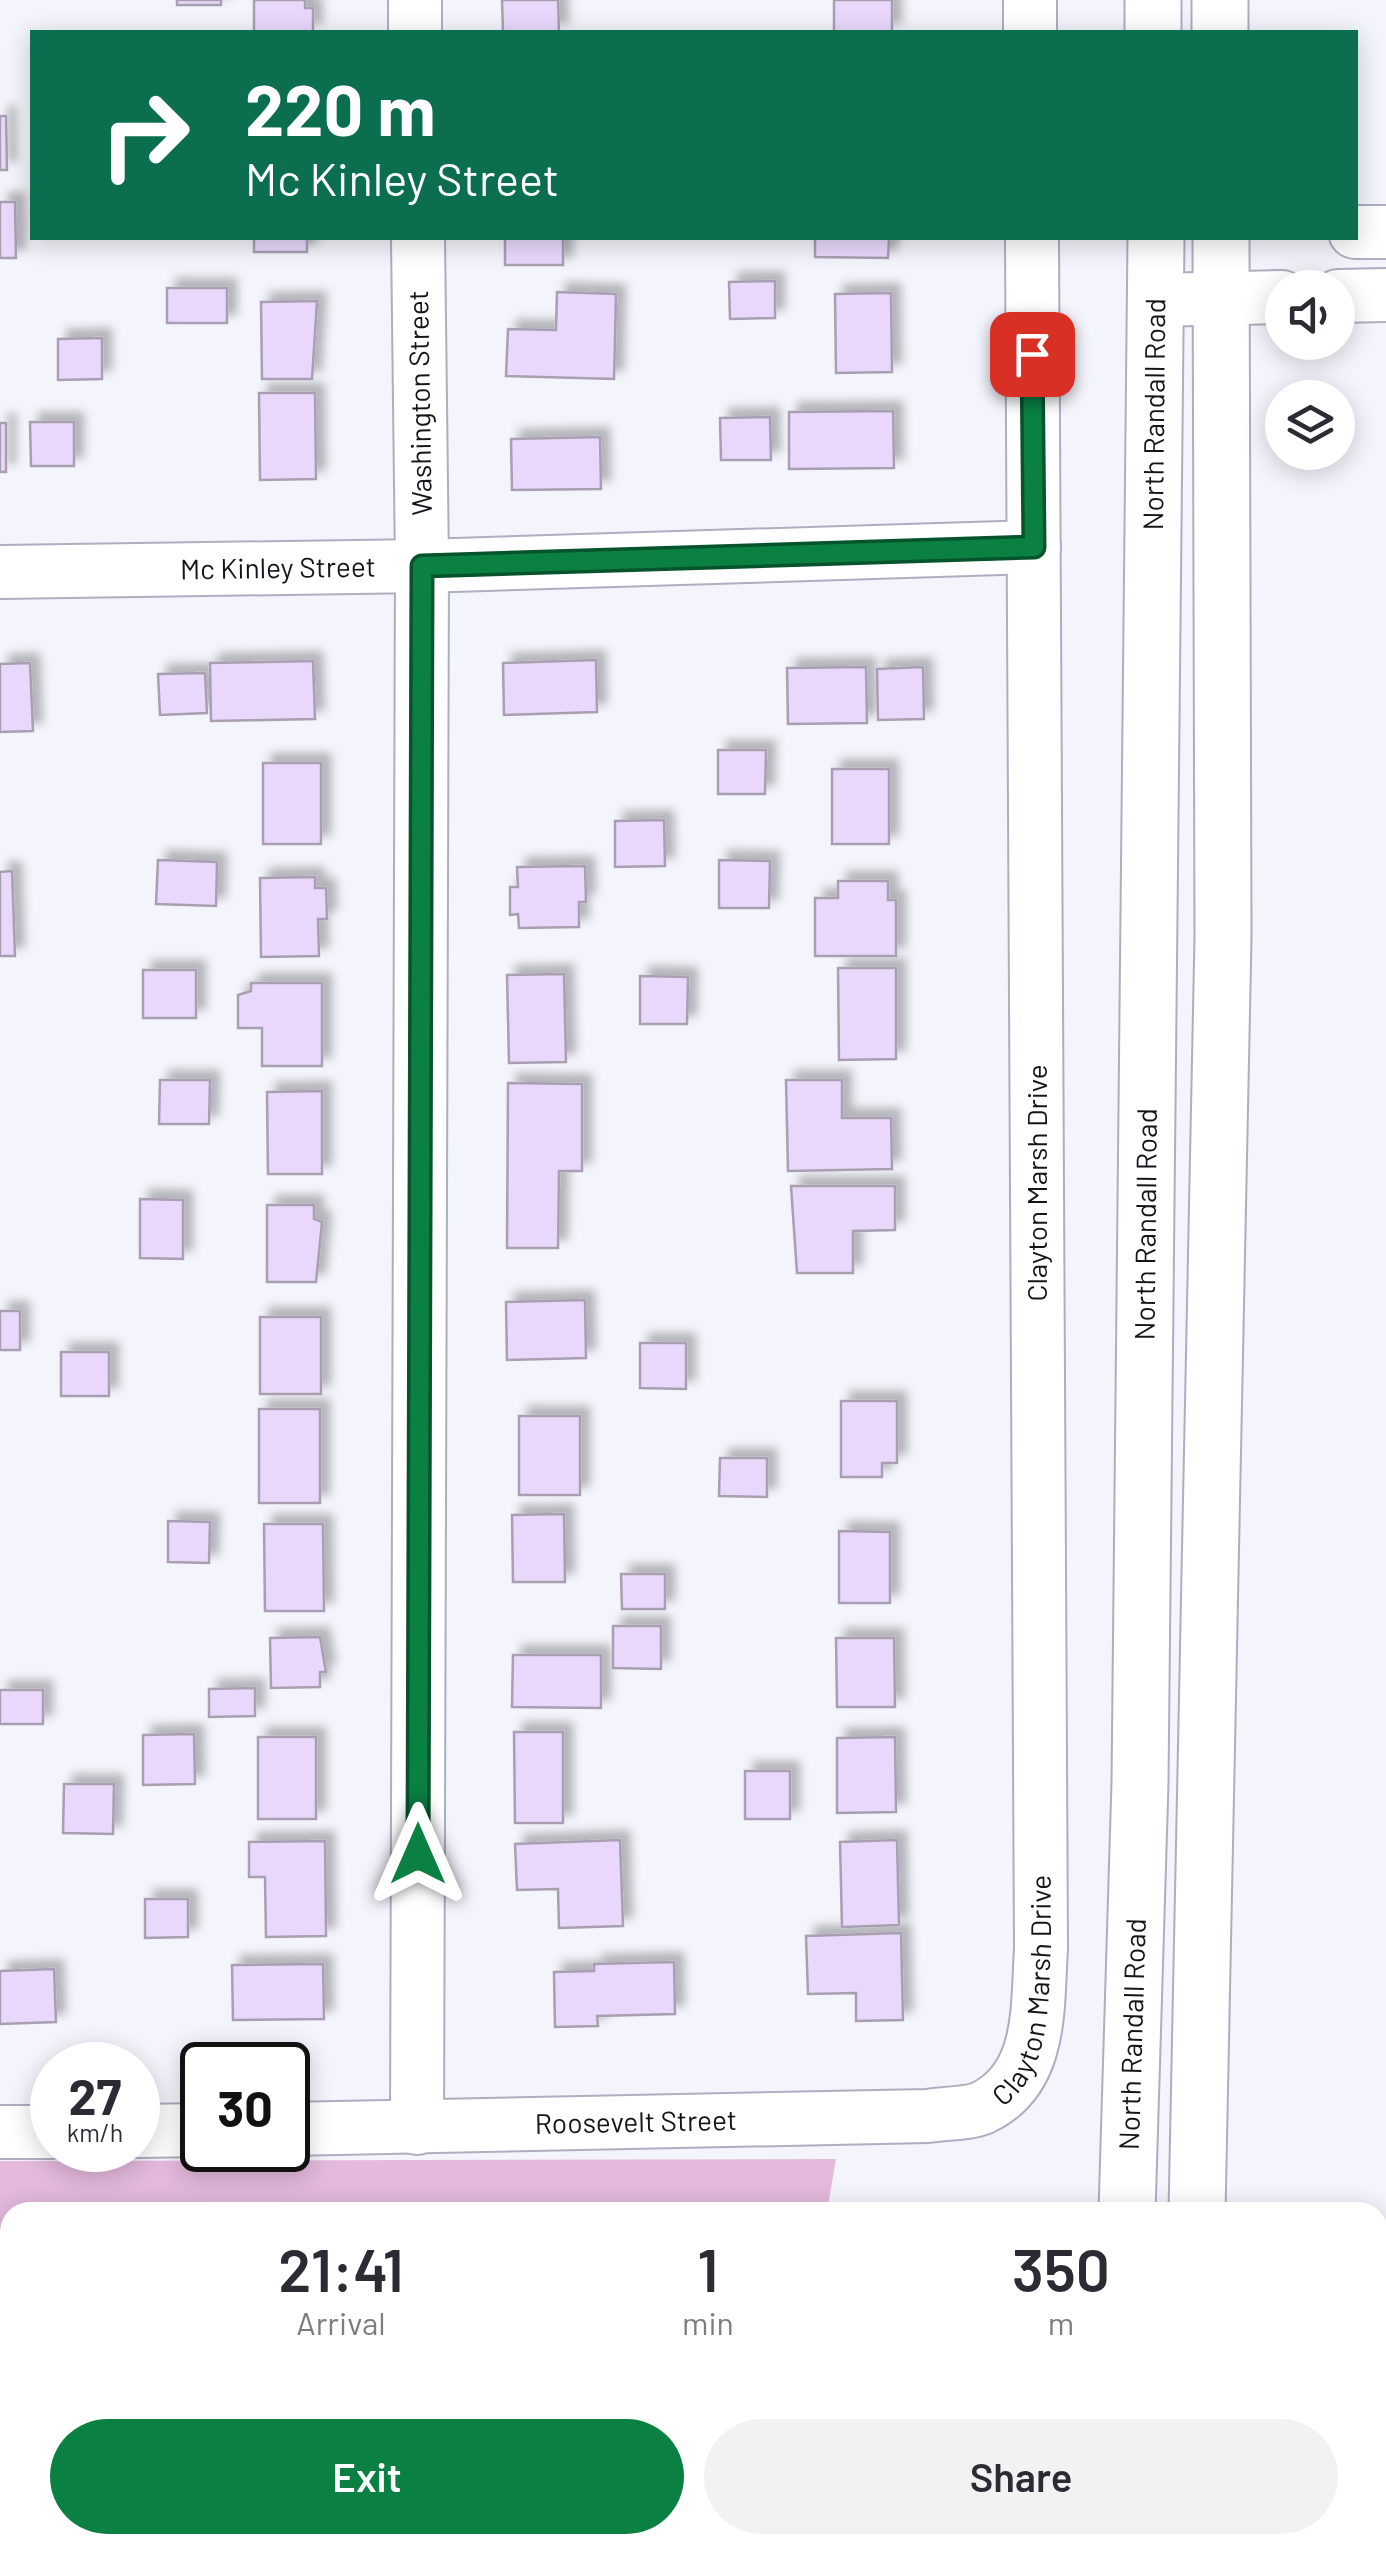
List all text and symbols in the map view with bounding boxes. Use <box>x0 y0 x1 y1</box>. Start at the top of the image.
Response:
text: 220 m <box>245 66 436 150</box>
icon: right <box>80 70 210 200</box>
text: Mc Kinley Street <box>245 151 559 205</box>
map controls <box>1265 270 1355 470</box>
button: sound <box>1265 270 1355 360</box>
street label: Washington Street <box>400 290 438 516</box>
street label: North Randall Road <box>1135 298 1171 530</box>
pin <box>990 312 1075 397</box>
icon: arrive <box>1005 327 1060 382</box>
button: layers <box>1265 380 1355 470</box>
street label: Mc Kinley Street <box>180 549 376 585</box>
street label: Clayton Marsh Drive <box>1019 1064 1053 1302</box>
street label: North Randall Road <box>1127 1108 1163 1340</box>
position arrow <box>366 1802 470 1906</box>
street label: Clayton Marsh Drive <box>985 1875 1057 2112</box>
street label: North Randall Road <box>1111 1918 1152 2151</box>
speed limit sign: 30 <box>180 2042 310 2172</box>
text: 27 <box>69 2065 121 2125</box>
street label: Roosevelt Street <box>535 2102 737 2140</box>
text: km/h <box>67 2117 123 2147</box>
text: 21:41 <box>278 2232 404 2304</box>
text: 1 <box>697 2232 719 2304</box>
text: 350 <box>1012 2232 1110 2304</box>
text: Arrival <box>296 2303 386 2341</box>
text: min <box>682 2303 734 2341</box>
text: m <box>1048 2303 1074 2341</box>
button: Exit <box>50 2419 684 2534</box>
button: Share <box>704 2419 1338 2534</box>

